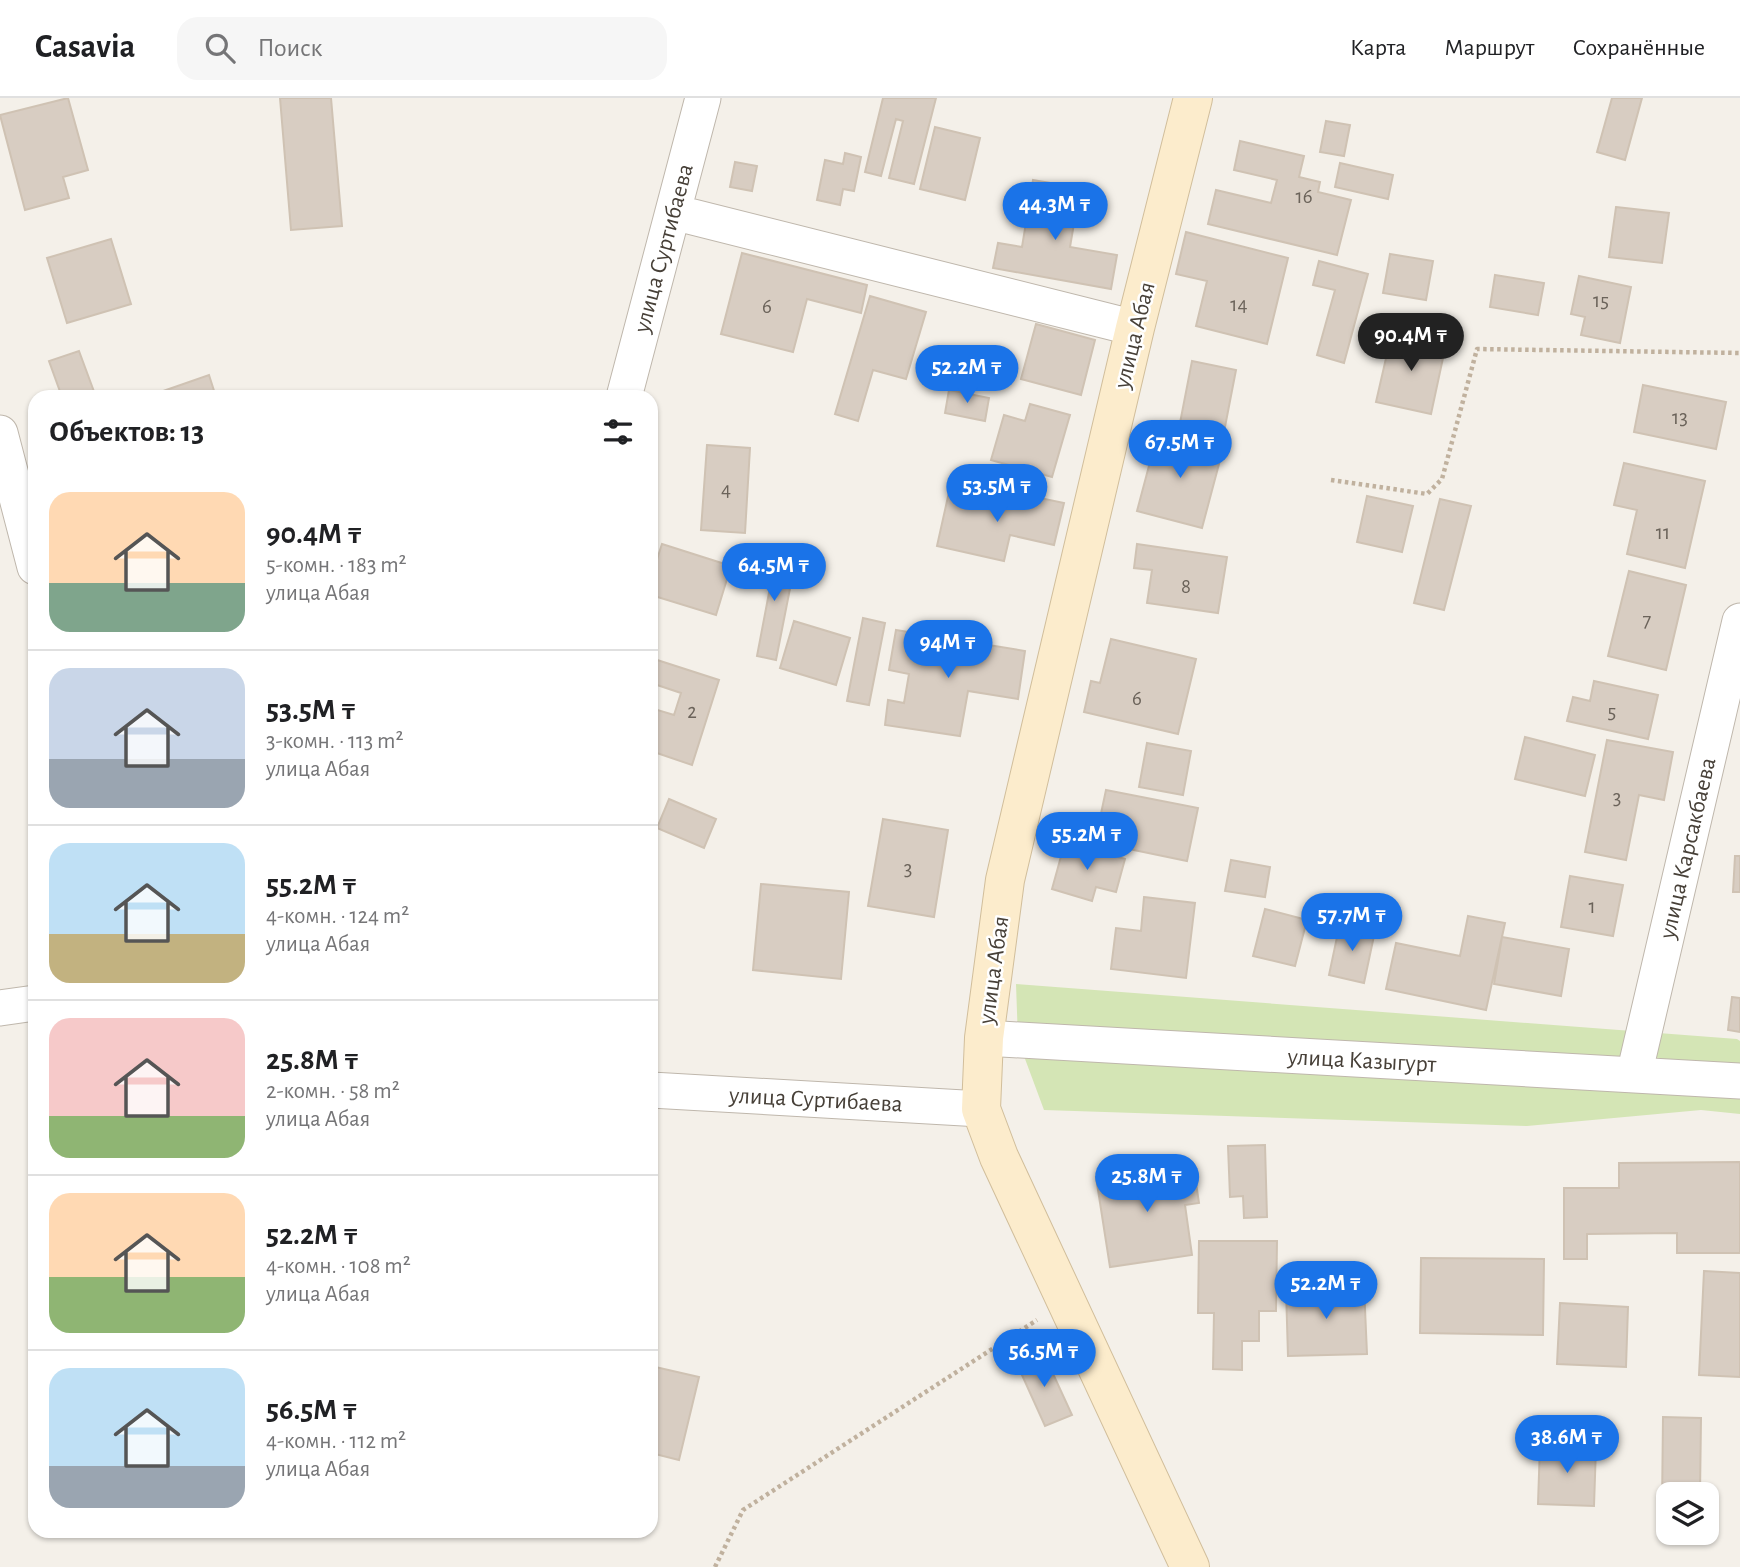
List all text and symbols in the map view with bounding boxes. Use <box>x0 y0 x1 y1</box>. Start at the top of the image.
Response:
search box <box>177 17 667 80</box>
icon: search <box>201 29 239 67</box>
text: Casavia <box>35 31 135 64</box>
text: Поиск <box>257 35 322 61</box>
text: Карта <box>1350 36 1406 60</box>
text: Маршрут <box>1444 36 1534 60</box>
text: Сохранённые <box>1572 36 1705 60</box>
street label: улица Суртибаева <box>630 161 698 336</box>
pin: 44.3M ₸ <box>990 183 1120 242</box>
house number: 16 <box>1295 186 1313 207</box>
text: 44.3M ₸ <box>1019 193 1091 216</box>
street label: улица Абая <box>1110 280 1160 392</box>
house number: 15 <box>1593 290 1609 311</box>
house number: 14 <box>1230 294 1248 315</box>
house number: 6 <box>762 296 772 317</box>
pin: 90.4M ₸ <box>1346 314 1476 373</box>
text: 90.4M ₸ <box>1374 324 1448 347</box>
pin: 52.2M ₸ <box>902 345 1032 405</box>
text: 52.2M ₸ <box>931 356 1003 379</box>
house number: 13 <box>1672 407 1688 428</box>
icon: filters <box>599 413 637 451</box>
text: Объектов: 13 <box>49 417 204 447</box>
pin: 67.5M ₸ <box>1115 420 1245 480</box>
text: 67.5M ₸ <box>1145 431 1215 454</box>
pin: 53.5M ₸ <box>932 464 1062 524</box>
text: 53.5M ₸ <box>962 475 1032 498</box>
house number: 4 <box>721 479 731 500</box>
text: 90.4M ₸ <box>266 519 363 549</box>
icon: home <box>105 520 189 604</box>
house number: 11 <box>1656 522 1670 543</box>
pin: 64.5M ₸ <box>709 544 839 603</box>
text: 5-комн. · 183 m² <box>266 554 407 577</box>
text: 64.5M ₸ <box>738 554 810 577</box>
house number: 8 <box>1181 576 1191 597</box>
text: улица Абая <box>266 582 370 605</box>
house number: 7 <box>1643 610 1652 631</box>
pin: 94M ₸ <box>899 620 997 680</box>
text: 94M ₸ <box>920 631 977 654</box>
house number: 6 <box>1132 688 1142 709</box>
text: 53.5M ₸ <box>266 695 356 725</box>
icon: home <box>105 696 189 780</box>
house number: 2 <box>687 701 697 722</box>
house number: 5 <box>1608 701 1616 722</box>
text: 3-комн. · 113 m² <box>266 730 404 753</box>
street label: улица Карсакбаева <box>1655 755 1721 942</box>
text: улица Абая <box>266 758 370 781</box>
house number: 3 <box>1613 787 1621 808</box>
pin: 55.2M ₸ <box>1022 812 1152 872</box>
text: 55.2M ₸ <box>1052 823 1122 846</box>
house number: 3 <box>904 858 912 879</box>
text: 55.2M ₸ <box>266 870 358 900</box>
icon: home <box>105 871 189 955</box>
pin: 57.7M ₸ <box>1287 894 1417 953</box>
house number: 1 <box>1588 896 1596 917</box>
text: 57.7M ₸ <box>1317 904 1387 927</box>
text: 4-комн. · 124 m² <box>266 905 409 928</box>
street label: улица Абая <box>974 915 1013 1027</box>
text: улица Абая <box>266 933 370 956</box>
text: 25.8M ₸ <box>266 1045 360 1075</box>
street label: улица Казыгурт <box>1286 1045 1437 1077</box>
icon: home <box>105 1046 189 1130</box>
text: 2-комн. · 58 m² <box>266 1080 400 1103</box>
street label: улица Суртибаева <box>728 1083 903 1117</box>
text: улица Абая <box>266 1108 370 1131</box>
pin: 25.8M ₸ <box>1082 1154 1212 1214</box>
text: 25.8M ₸ <box>1111 1165 1183 1188</box>
text: 52.2M ₸ <box>266 1220 359 1250</box>
icon: home <box>105 1221 189 1305</box>
text: 4-комн. · 108 m² <box>266 1255 411 1278</box>
pin: 52.2M ₸ <box>1261 1262 1391 1321</box>
text: 52.2M ₸ <box>1290 1272 1362 1295</box>
text: улица Абая <box>266 1283 370 1306</box>
pin: 56.5M ₸ <box>979 1330 1109 1389</box>
text: 56.5M ₸ <box>1009 1340 1079 1363</box>
text: 56.5M ₸ <box>266 1395 358 1425</box>
icon: home <box>105 1396 189 1480</box>
pin: 38.6M ₸ <box>1502 1416 1632 1475</box>
text: 38.6M ₸ <box>1531 1426 1603 1449</box>
text: 4-комн. · 112 m² <box>266 1430 406 1453</box>
text: улица Абая <box>266 1458 370 1481</box>
map controls <box>1656 1482 1719 1545</box>
button: layers <box>1656 1482 1719 1545</box>

